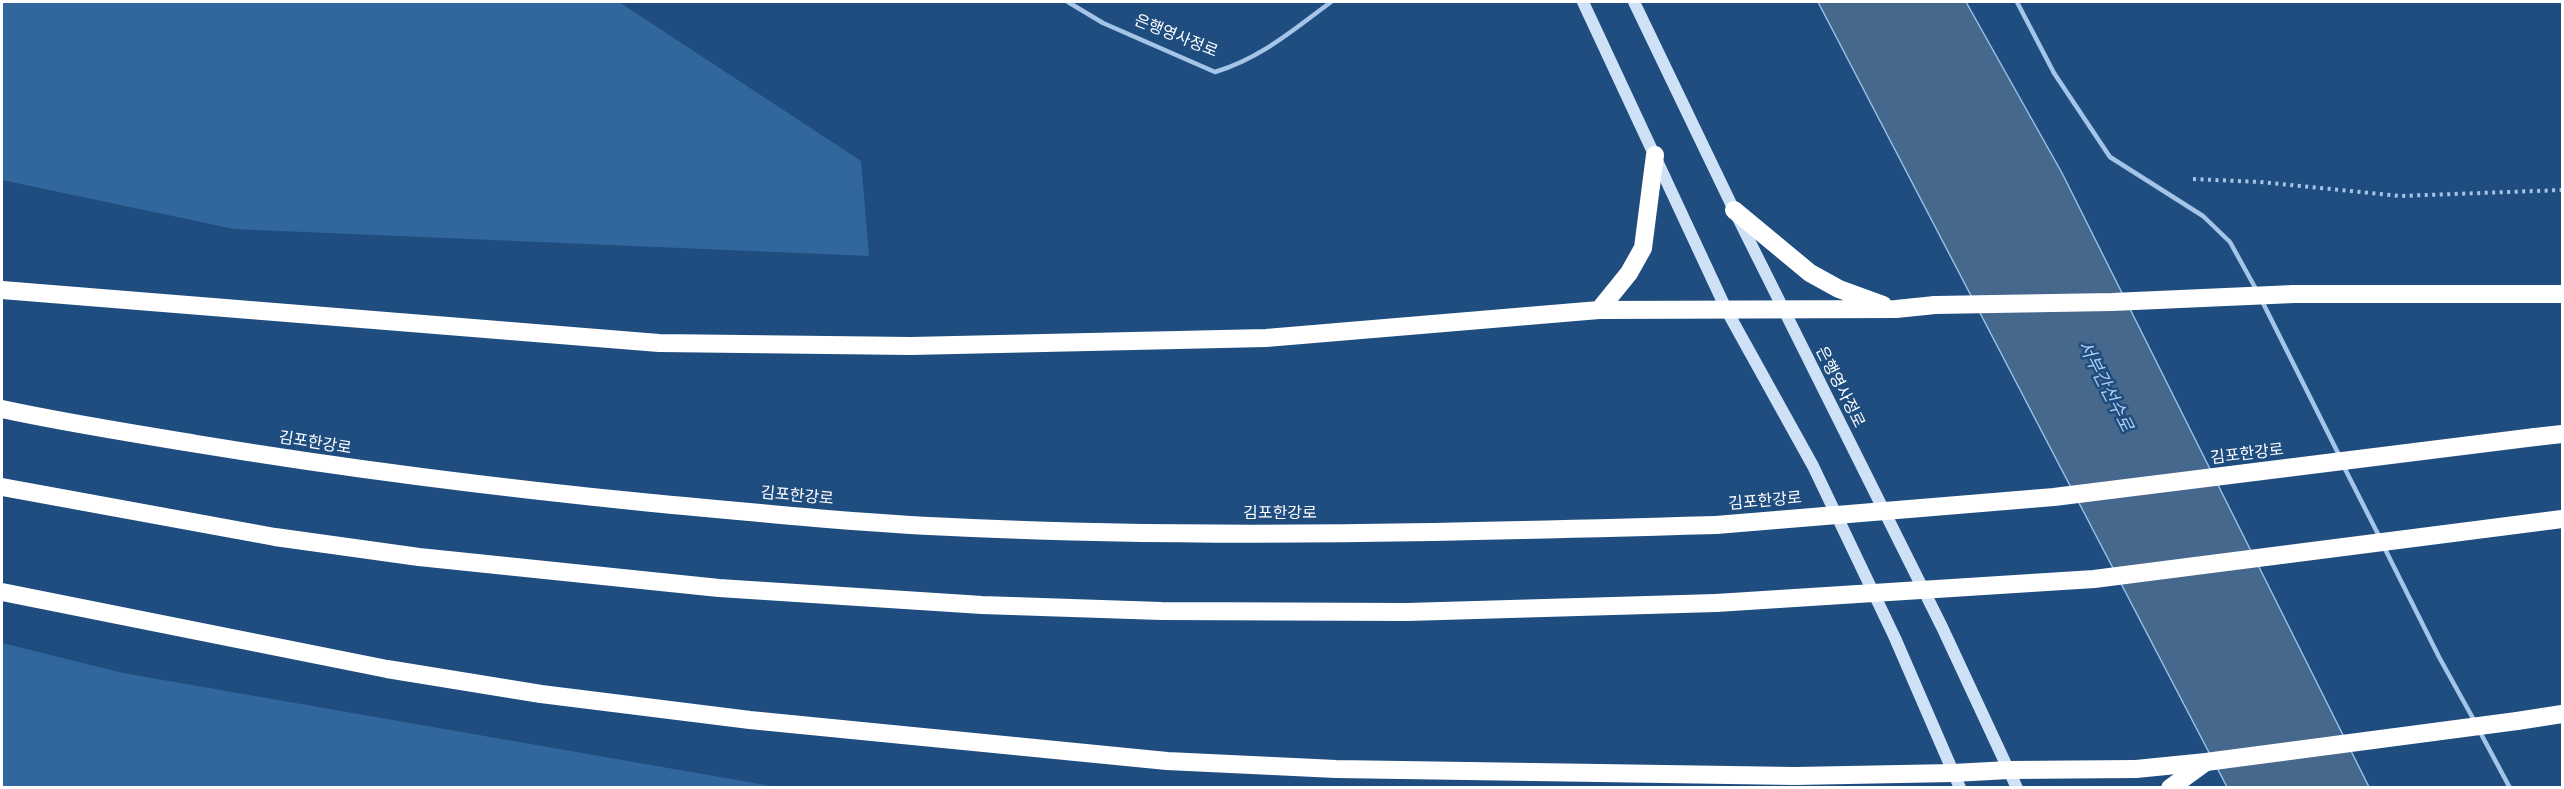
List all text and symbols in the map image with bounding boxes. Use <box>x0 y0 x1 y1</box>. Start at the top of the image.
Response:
street label: 은행영사정로 <box>1131 11 1221 61</box>
water label: 서부간선수로 <box>2073 337 2137 435</box>
street label: 은행영사정로 <box>1811 343 1869 431</box>
street label: 김포한강로 <box>277 428 353 458</box>
street label: 김포한강로 <box>2209 440 2285 468</box>
street label: 김포한강로 <box>760 483 834 509</box>
street label: 김포한강로 <box>1728 488 1802 514</box>
street label: 김포한강로 <box>1243 503 1317 523</box>

